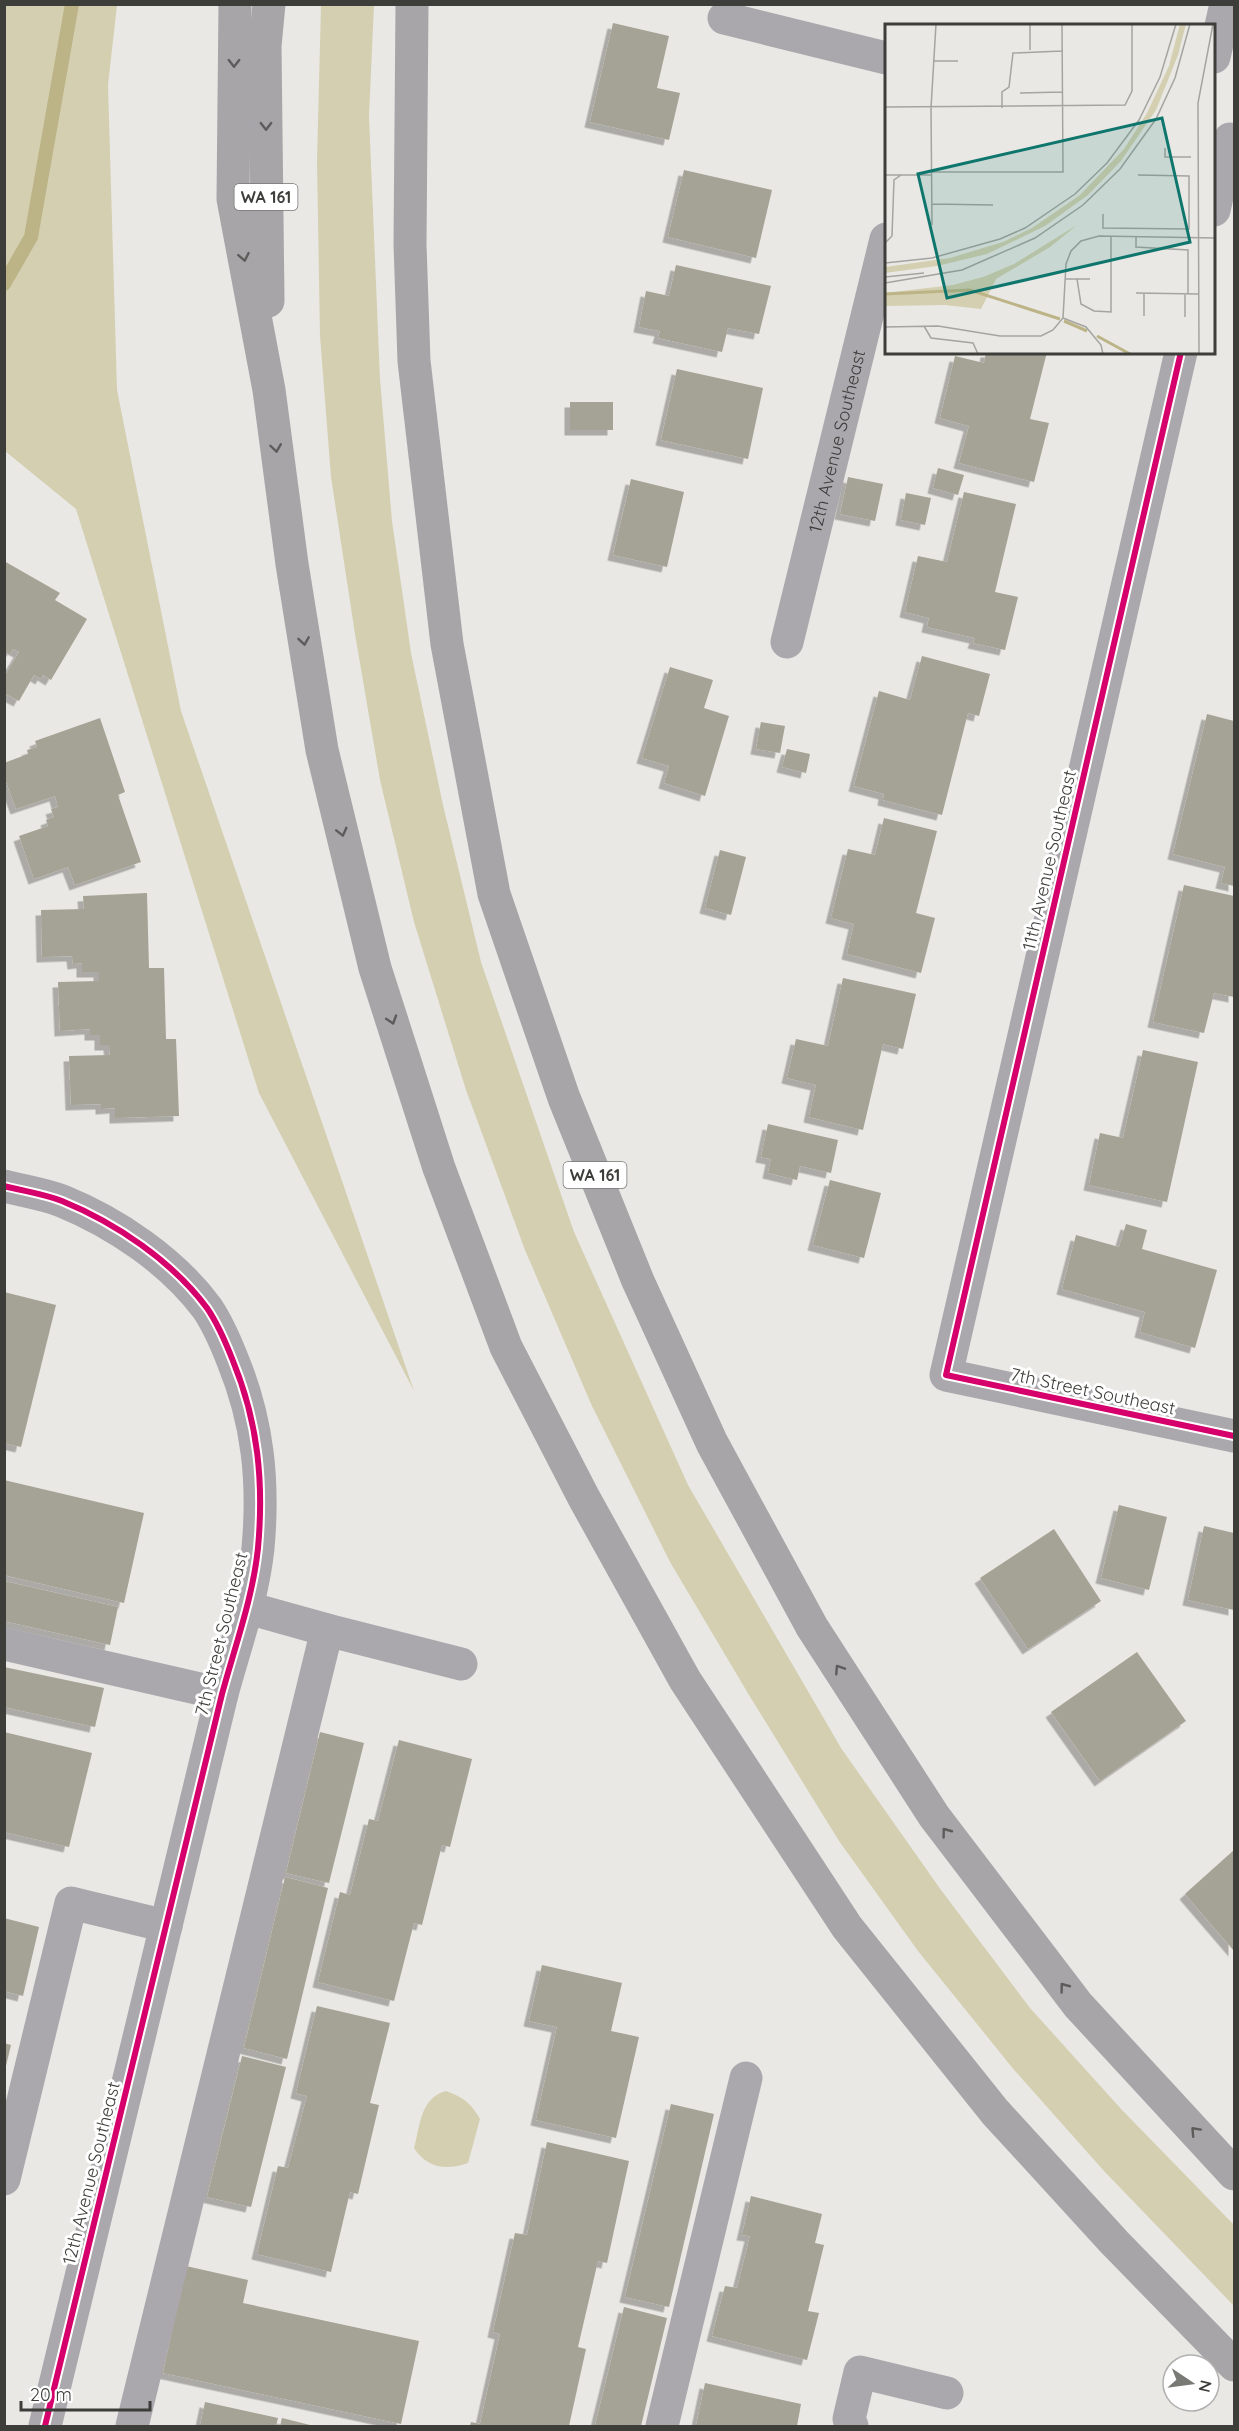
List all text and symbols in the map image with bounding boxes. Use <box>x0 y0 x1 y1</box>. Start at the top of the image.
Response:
inset map <box>885 24 1215 354</box>
one-way arrow <box>228 58 240 67</box>
one-way arrow <box>259 121 272 130</box>
road number: WA 161 <box>234 184 298 210</box>
one-way arrow <box>237 252 250 262</box>
street label: 12th Avenue Southeast <box>803 347 870 535</box>
one-way arrow <box>270 443 282 452</box>
one-way arrow <box>297 635 310 645</box>
street label: 11th Avenue Southeast <box>1017 768 1081 952</box>
one-way arrow <box>334 827 347 837</box>
one-way arrow <box>385 1014 397 1025</box>
road number: WA 161 <box>564 1162 626 1188</box>
street label: 7th Street Southeast <box>1009 1362 1177 1420</box>
street label: 7th Street Southeast <box>190 1550 252 1718</box>
one-way arrow <box>835 1664 846 1675</box>
one-way arrow <box>942 1827 953 1838</box>
one-way arrow <box>1060 1982 1071 1993</box>
street label: 12th Avenue Southeast <box>57 2079 125 2267</box>
one-way arrow <box>1191 2128 1202 2138</box>
north arrow <box>1161 2353 1221 2413</box>
scale bar <box>21 2374 150 2412</box>
text: N <box>1195 2378 1217 2394</box>
text: 20 m <box>30 2383 72 2406</box>

